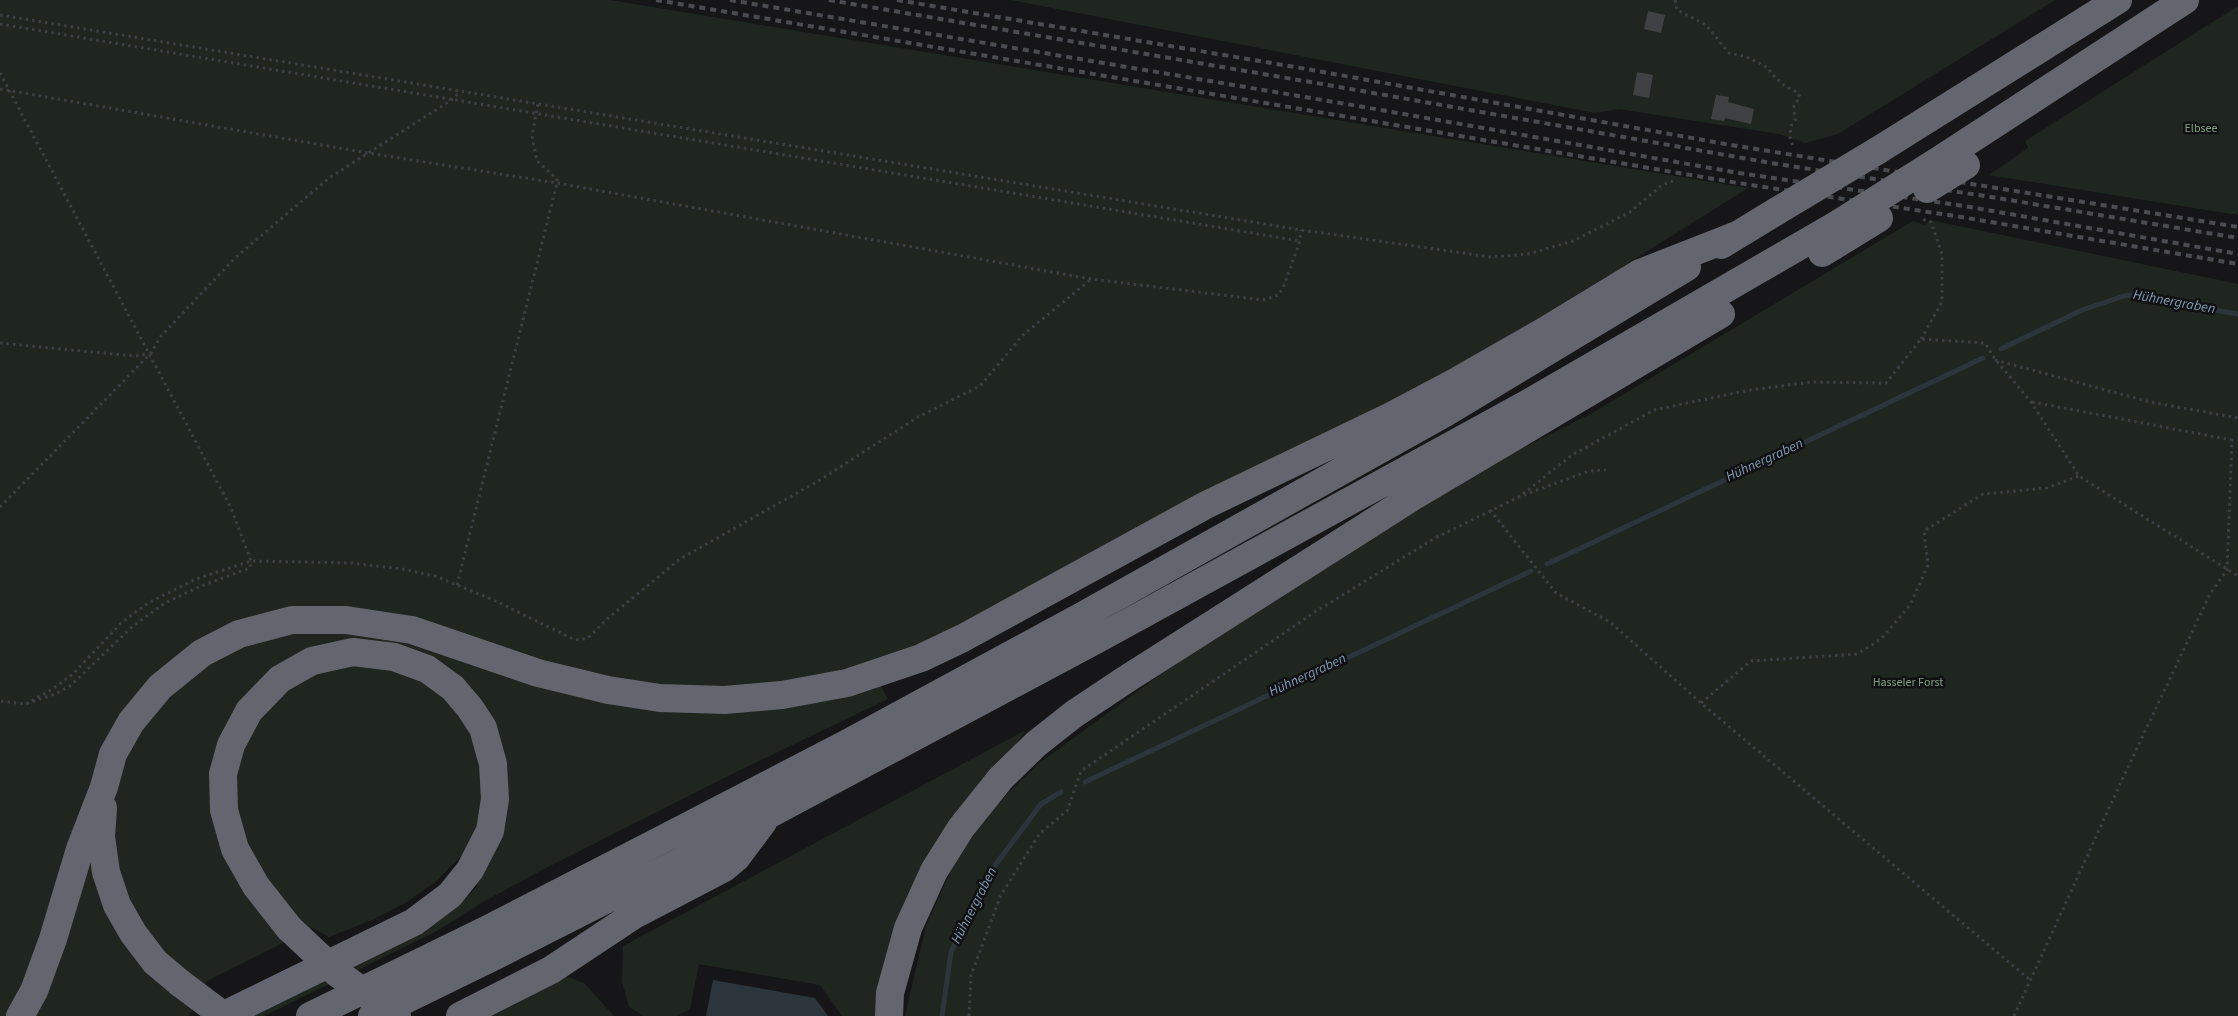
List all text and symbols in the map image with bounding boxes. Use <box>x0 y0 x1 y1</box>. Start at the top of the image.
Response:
park label: Elbsee <box>2185 122 2217 136</box>
water label: Hühnergraben <box>2132 288 2216 318</box>
water label: Hühnergraben <box>1724 436 1806 486</box>
water label: Hühnergraben <box>1267 651 1349 701</box>
park label: Hasseler Forst <box>1873 676 1943 690</box>
water label: Hühnergraben <box>949 865 1001 947</box>

